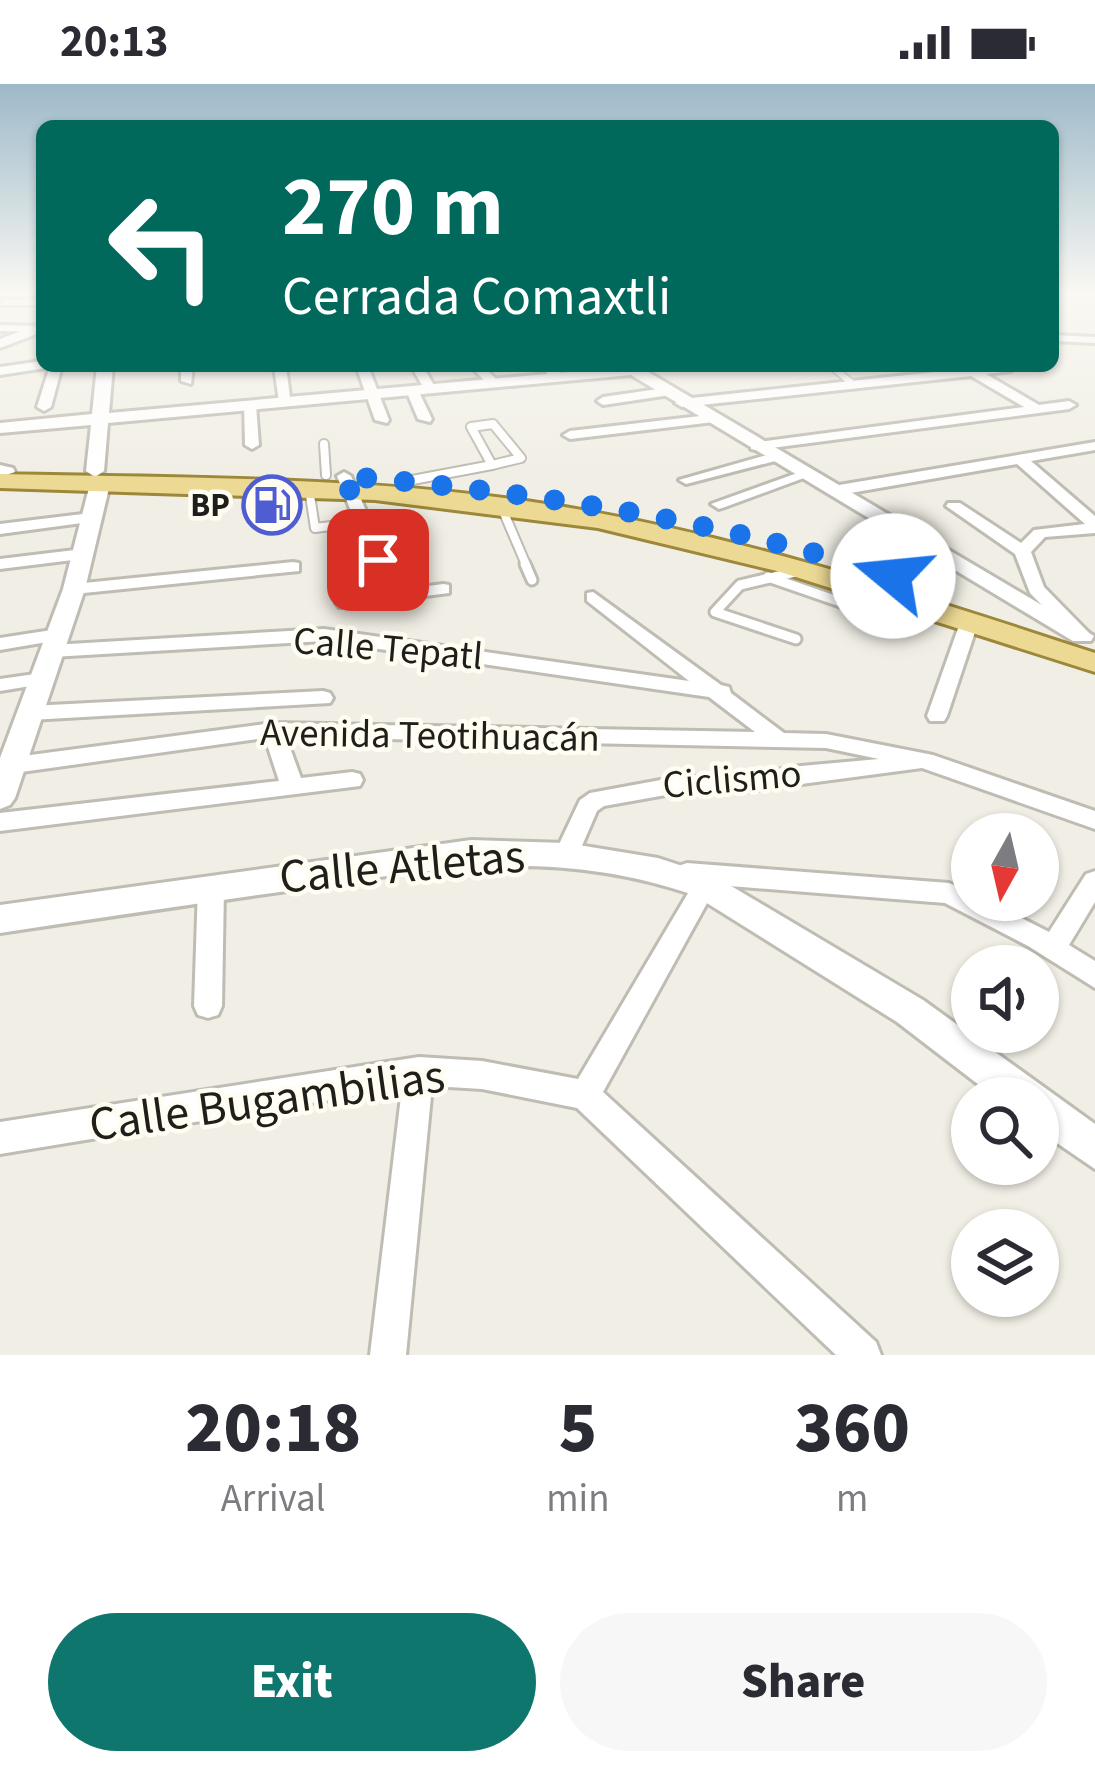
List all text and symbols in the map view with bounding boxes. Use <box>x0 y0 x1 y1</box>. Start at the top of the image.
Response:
text: 20:13 <box>60 10 169 74</box>
text: 270 m <box>282 148 504 268</box>
icon: left <box>84 168 240 324</box>
text: Cerrada Comaxtli <box>282 259 671 336</box>
fuel station icon: BP <box>241 474 303 536</box>
place label: BP <box>190 482 230 529</box>
pin <box>327 509 429 611</box>
position arrow <box>830 513 956 639</box>
icon: arrive <box>345 527 411 593</box>
street label: Calle Tepatl <box>291 613 485 685</box>
street label: Avenida Teotihuacán <box>260 705 600 767</box>
street label: Ciclismo <box>660 746 804 814</box>
north arrow <box>951 813 1059 921</box>
map controls <box>951 813 1059 1317</box>
street label: Calle Atletas <box>276 822 528 912</box>
button: sound <box>951 945 1059 1053</box>
street label: Calle Bugambilias <box>85 1042 449 1160</box>
button: search <box>951 1077 1059 1185</box>
button: layers <box>951 1209 1059 1317</box>
text: 20:18 <box>185 1377 361 1480</box>
text: 5 <box>559 1377 597 1480</box>
text: 360 <box>795 1377 910 1480</box>
text: Arrival <box>221 1471 326 1527</box>
text: min <box>546 1471 610 1527</box>
text: m <box>836 1471 868 1527</box>
button: Exit <box>48 1613 536 1751</box>
button: Share <box>560 1613 1047 1751</box>

